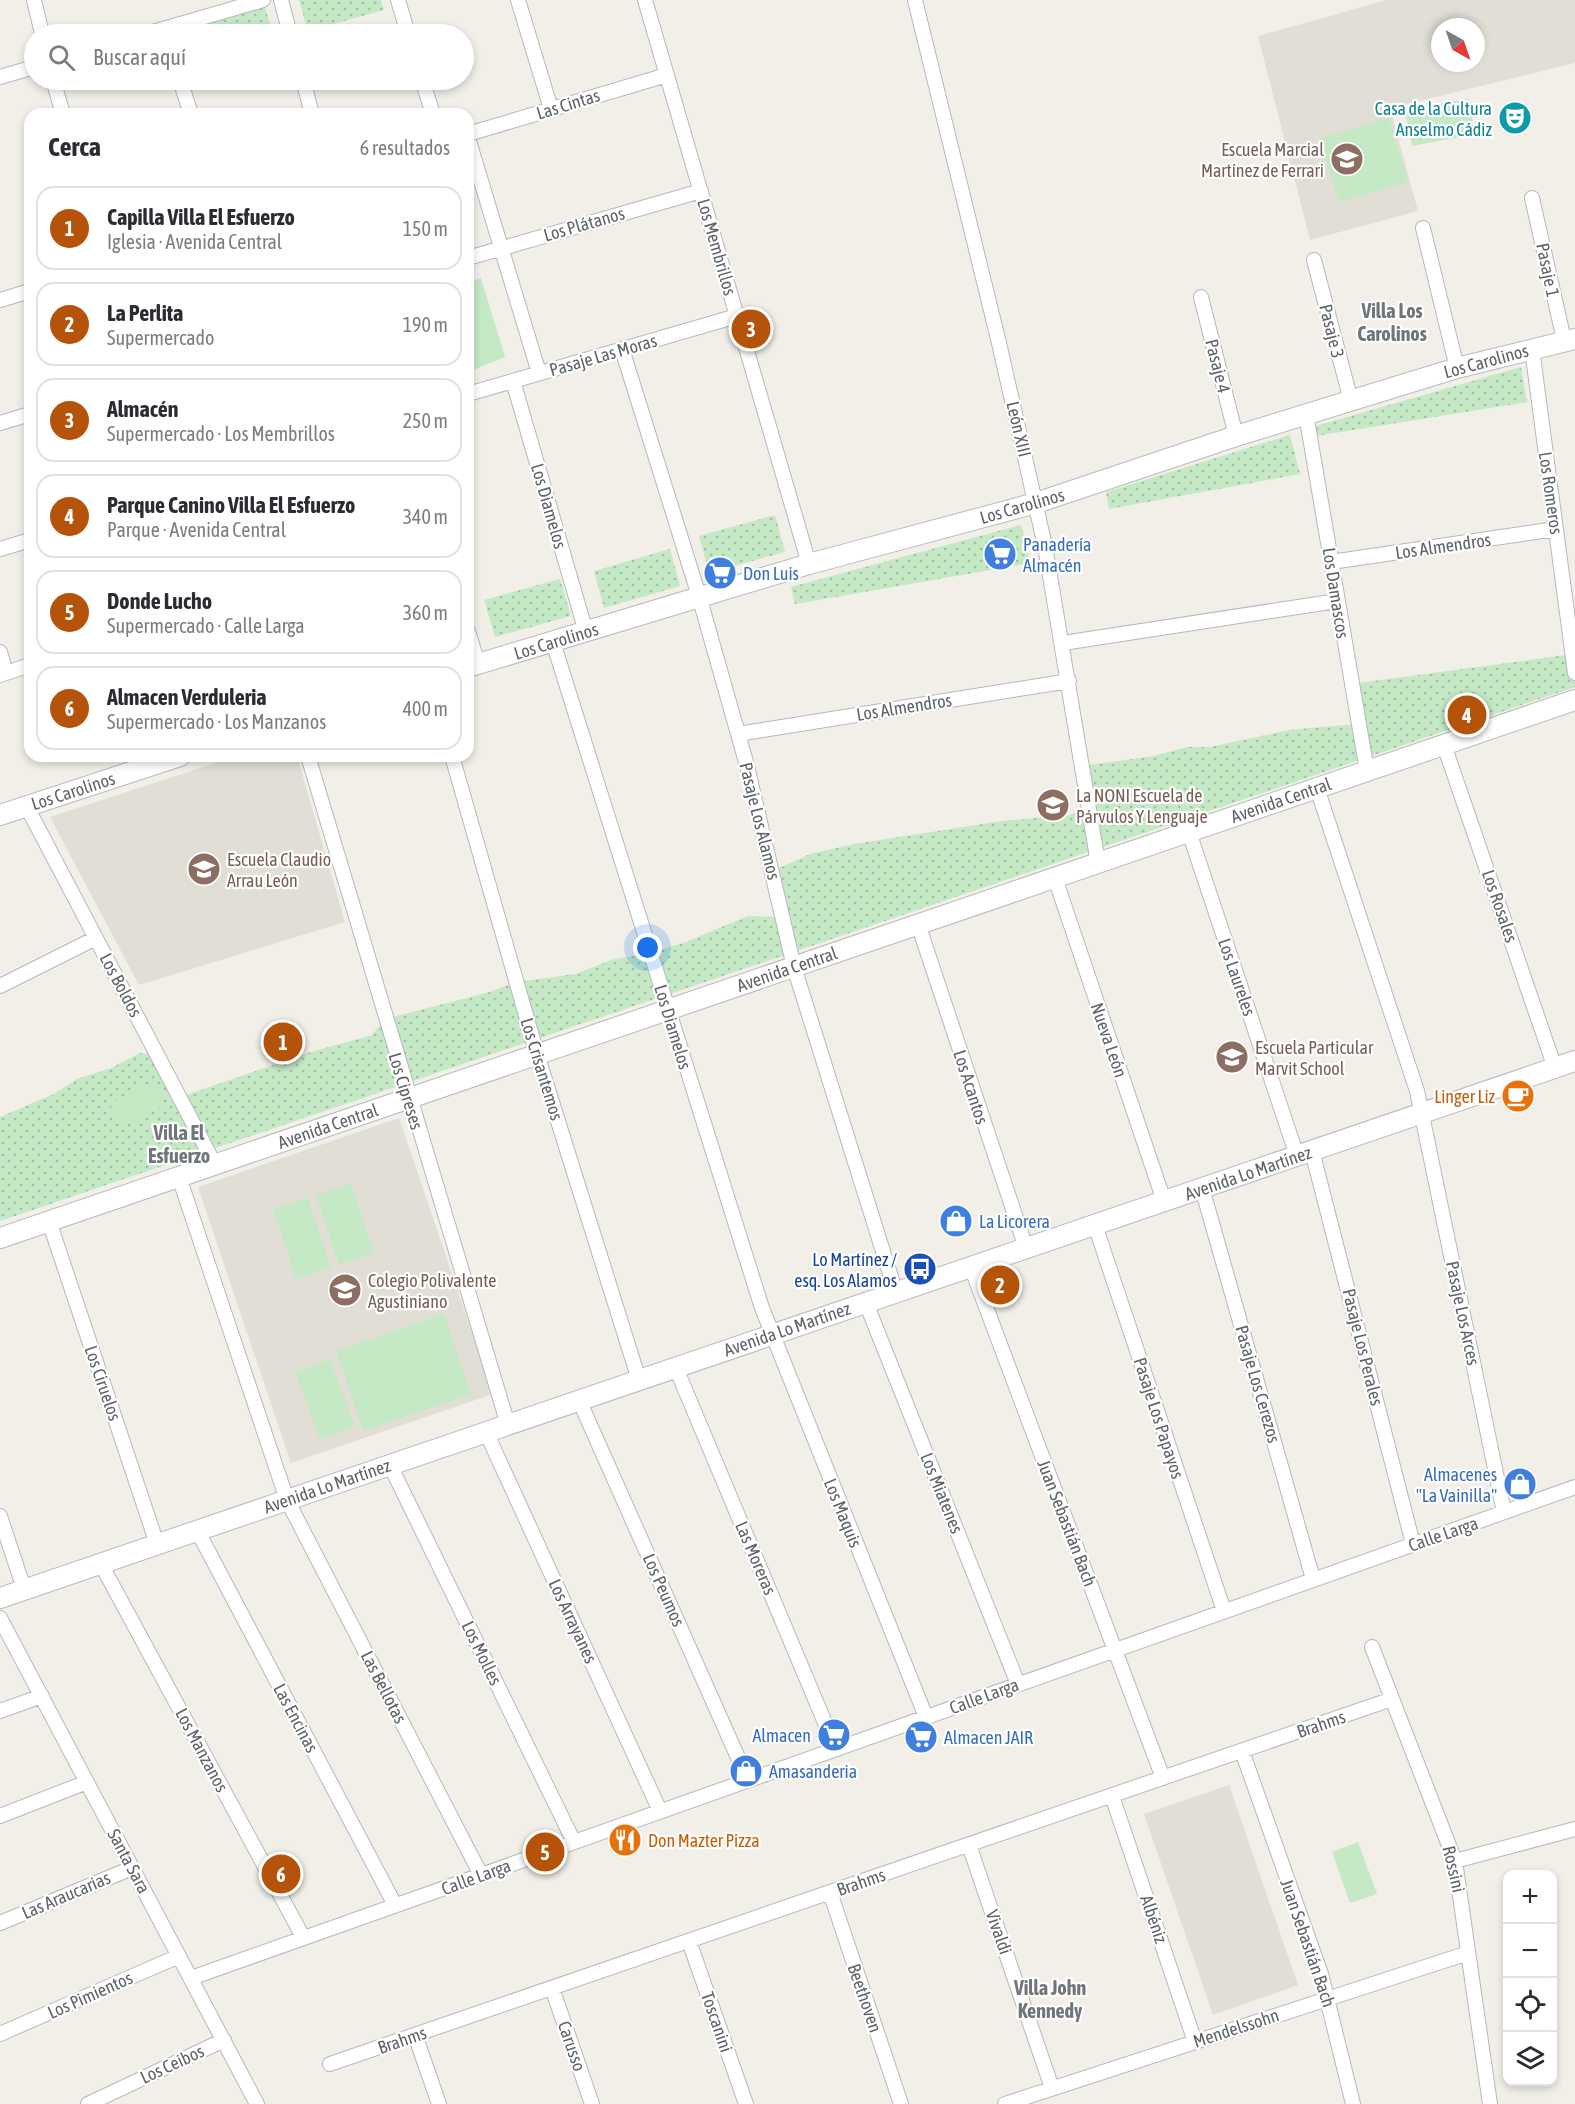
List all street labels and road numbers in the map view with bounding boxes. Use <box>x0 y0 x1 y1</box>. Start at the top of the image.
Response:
street label: Las Cintas <box>534 84 602 124</box>
street label: Los Membrillos <box>693 196 741 298</box>
street label: Los Plátanos <box>541 202 627 246</box>
street label: Pasaje 1 <box>1532 241 1564 299</box>
street label: Pasaje 3 <box>1315 302 1349 360</box>
street label: Pasaje Las Moras <box>547 330 659 380</box>
street label: Pasaje 4 <box>1201 337 1235 395</box>
street label: Los Carolinos <box>1441 340 1531 382</box>
street label: León XIII <box>1002 399 1036 459</box>
street label: Los Romeros <box>1535 450 1567 536</box>
street label: Los Diamelos <box>527 461 571 551</box>
street label: Los Carolinos <box>977 484 1067 528</box>
street label: Los Almendros <box>1394 529 1492 563</box>
street label: Los Damascos <box>1318 546 1354 640</box>
street label: Los Carolinos <box>511 618 601 664</box>
street label: Los Almendros <box>855 689 953 725</box>
street label: Pasaje Los Alamos <box>735 760 785 882</box>
street label: Los Carolinos <box>28 768 118 814</box>
street label: Avenida Central <box>1228 773 1334 827</box>
street label: Los Rosales <box>1478 867 1522 945</box>
street label: Los Laureles <box>1214 935 1260 1019</box>
street label: Avenida Central <box>734 942 840 996</box>
street label: Los Boldos <box>95 950 147 1020</box>
street label: Los Diamelos <box>650 982 696 1072</box>
street label: Nueva León <box>1086 1000 1132 1080</box>
street label: Los Crisantemos <box>516 1015 568 1123</box>
street label: Los Acantos <box>949 1047 993 1127</box>
street label: Los Cipreses <box>384 1050 428 1132</box>
street label: Avenida Central <box>275 1099 381 1153</box>
street label: Avenida Lo Martínez <box>1182 1141 1315 1205</box>
street label: Pasaje Los Arces <box>1442 1259 1484 1367</box>
street label: Pasaje Los Perales <box>1338 1286 1388 1408</box>
street label: Avenida Lo Martínez <box>721 1297 854 1361</box>
street label: Pasaje Los Cerezos <box>1231 1323 1285 1445</box>
street label: Los Ciruelos <box>80 1343 126 1423</box>
street label: Pasaje Los Papayos <box>1129 1355 1189 1481</box>
street label: Los Miatenes <box>916 1450 968 1536</box>
street label: Avenida Lo Martínez <box>261 1454 394 1518</box>
street label: Juan Sebastián Bach <box>1033 1457 1101 1589</box>
street label: Los Maquis <box>820 1475 866 1551</box>
street label: Calle Larga <box>1405 1512 1481 1556</box>
street label: Las Moreras <box>731 1518 781 1598</box>
street label: Los Peumos <box>639 1550 689 1630</box>
street label: Los Arrayanes <box>544 1576 602 1666</box>
street label: Los Molles <box>458 1618 506 1688</box>
street label: Las Bellotas <box>357 1647 411 1727</box>
street label: Calle Larga <box>946 1674 1022 1718</box>
street label: Las Encinas <box>269 1680 323 1756</box>
street label: Los Manzanos <box>171 1705 233 1795</box>
street label: Brahms <box>1294 1706 1348 1742</box>
street label: Santa Sara <box>103 1825 155 1897</box>
street label: Rossini <box>1438 1844 1470 1894</box>
street label: Calle Larga <box>438 1855 514 1899</box>
street label: Brahms <box>834 1864 888 1900</box>
street label: Las Araucarias <box>19 1867 113 1923</box>
street label: Juan Sebastián Bach <box>1276 1876 1340 2010</box>
street label: Albéniz <box>1136 1892 1172 1946</box>
street label: Vivaldi <box>982 1907 1016 1957</box>
street label: Beethoven <box>843 1961 887 2035</box>
street label: Los Pimientos <box>44 1967 136 2023</box>
street label: Toscanini <box>697 1989 737 2055</box>
street label: Mendelssohn <box>1190 2004 1282 2052</box>
street label: Carusso <box>554 2018 590 2074</box>
street label: Brahms <box>375 2022 429 2058</box>
street label: Los Ceibos <box>137 2040 207 2088</box>

